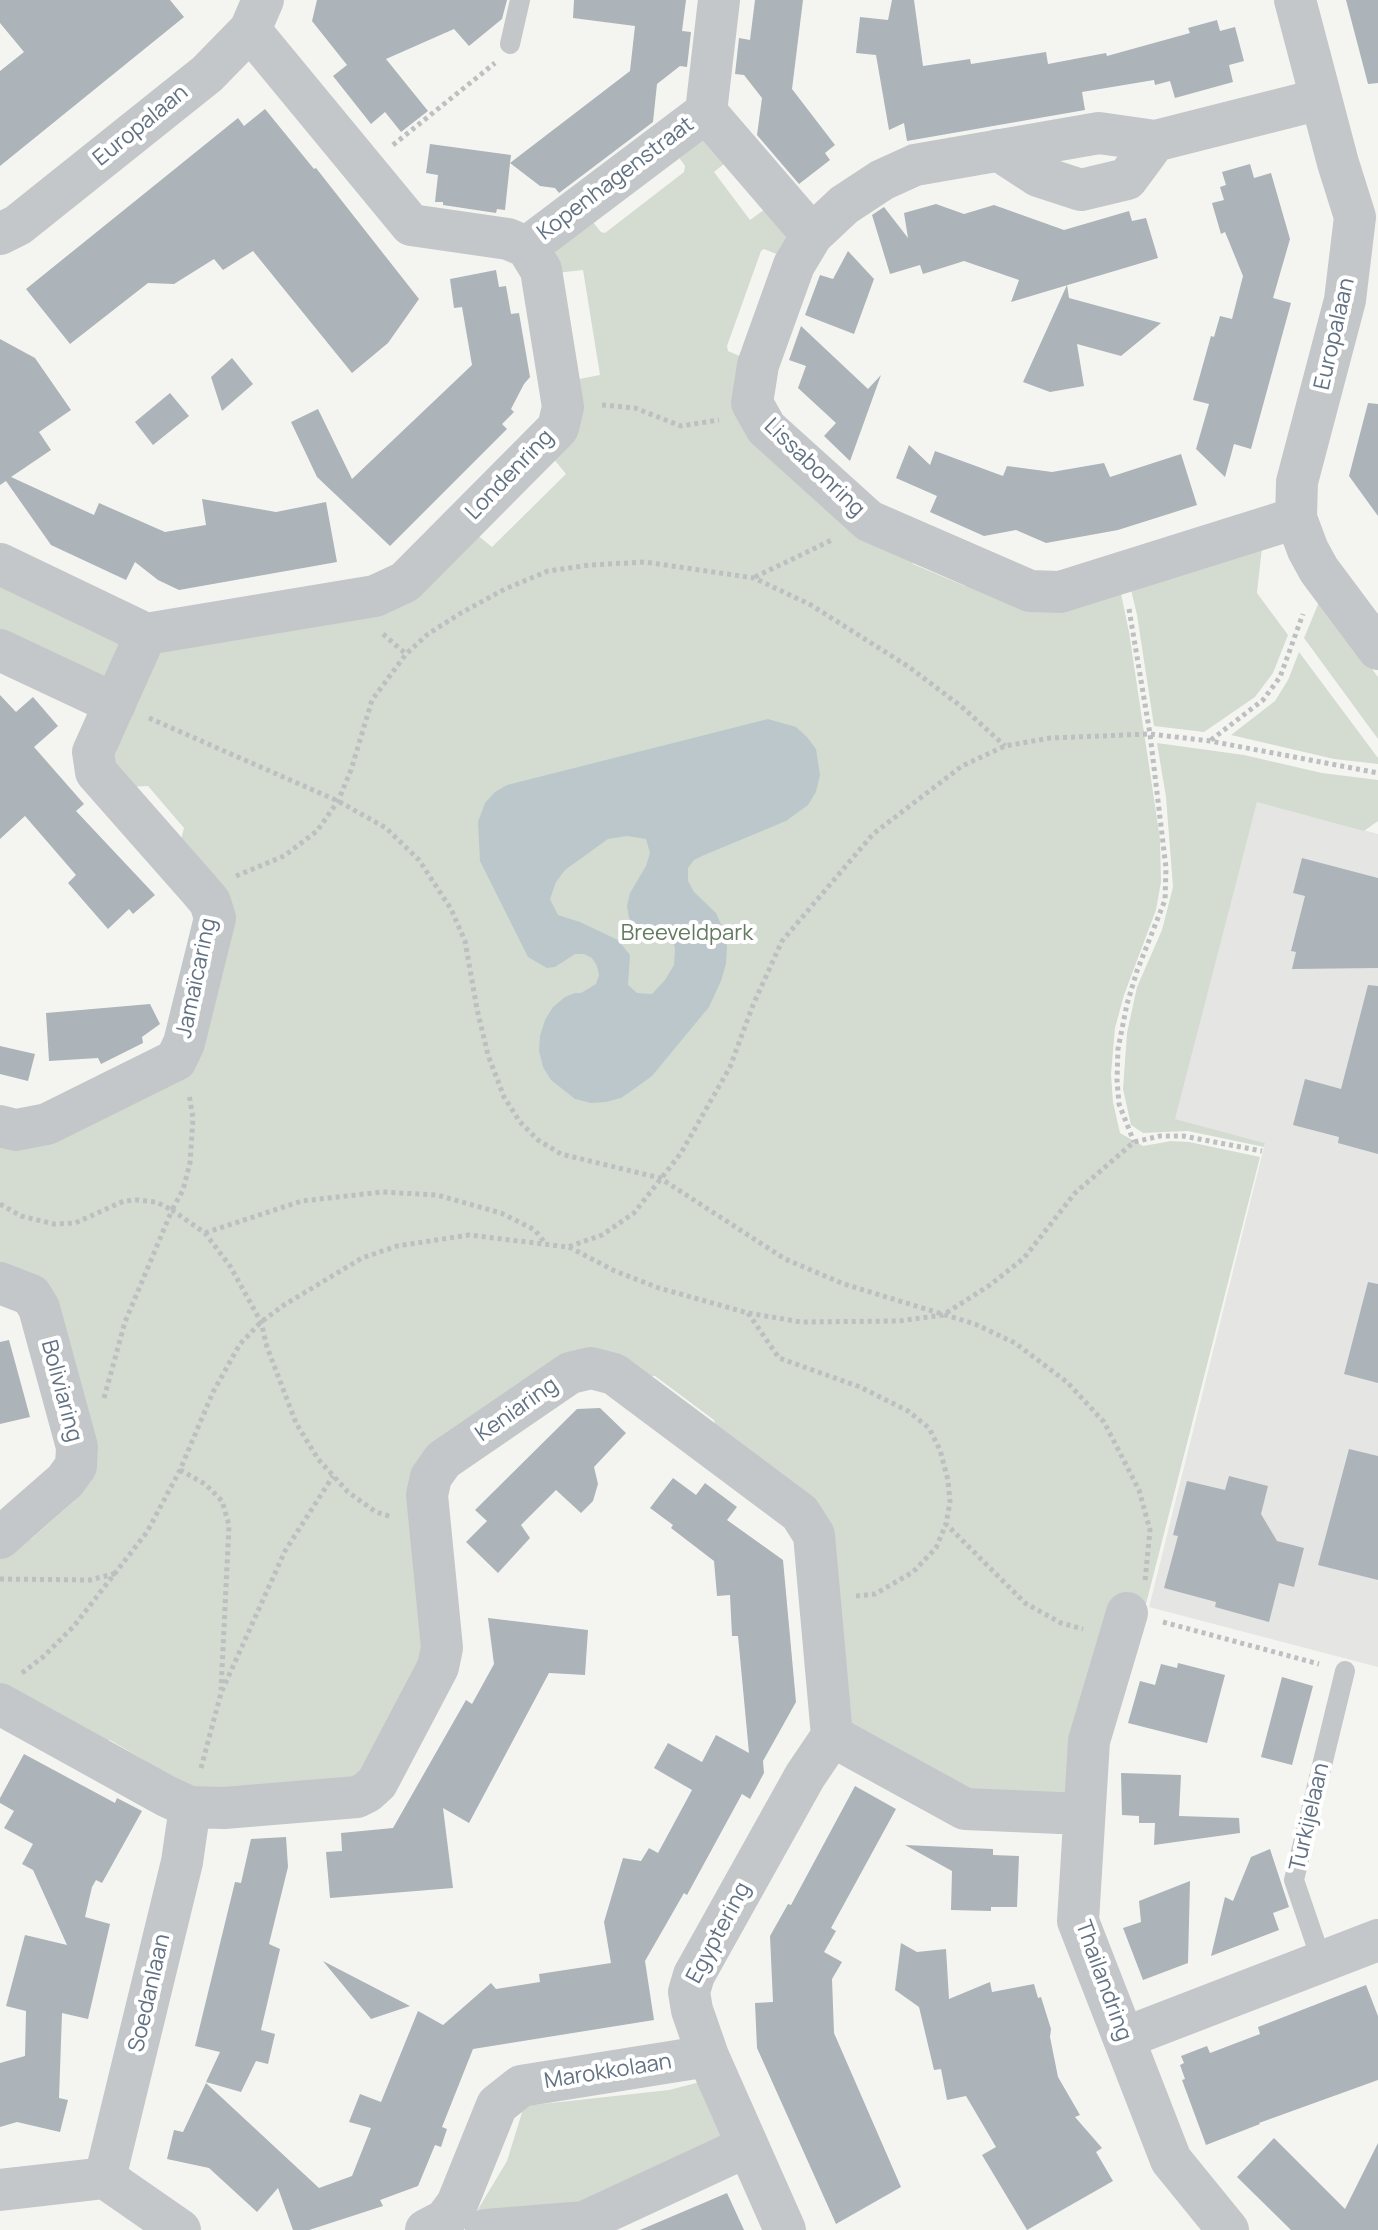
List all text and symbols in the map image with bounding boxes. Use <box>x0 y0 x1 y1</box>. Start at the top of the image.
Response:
street label: Europalaan <box>88 80 194 172</box>
street label: Kopenhagenstraat <box>533 112 699 246</box>
street label: Europalaan <box>1309 275 1361 393</box>
street label: Lissabonring <box>758 413 870 523</box>
street label: Londenring <box>461 424 559 526</box>
street label: Jamaïcaring <box>171 916 223 1040</box>
park label: Breeveldpark <box>621 921 753 947</box>
street label: Boliviaring <box>35 1337 87 1445</box>
street label: Keniaring <box>471 1372 563 1448</box>
street label: Turkijelaan <box>1285 1760 1335 1874</box>
street label: Egyptering <box>681 1878 757 1988</box>
street label: Thailandring <box>1069 1917 1137 2045</box>
street label: Soedanlaan <box>124 1931 176 2055</box>
street label: Marokkolaan <box>542 2049 674 2095</box>

